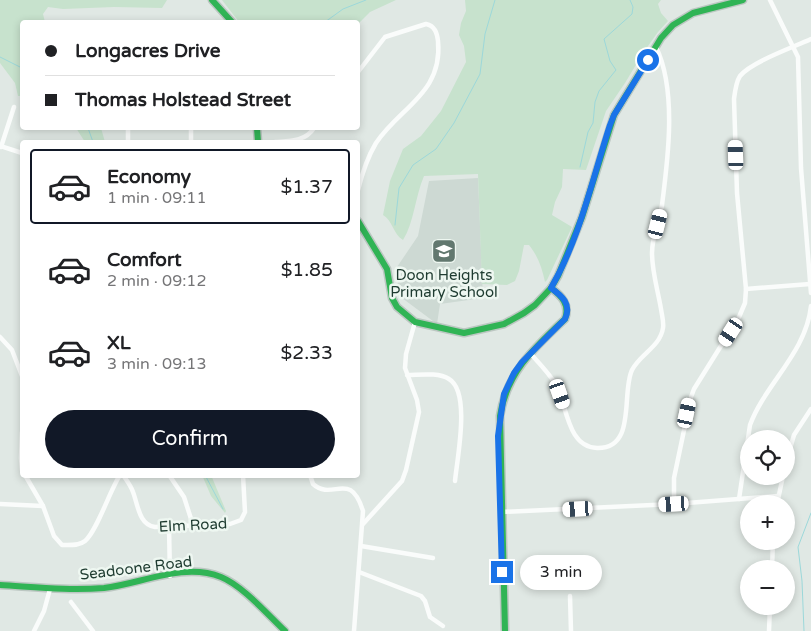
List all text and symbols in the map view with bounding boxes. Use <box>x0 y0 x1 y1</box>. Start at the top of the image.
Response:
text: Longacres Drive <box>75 40 220 62</box>
route start <box>637 49 659 71</box>
text: Thomas Holstead Street <box>75 89 291 111</box>
car <box>727 140 744 170</box>
icon: car <box>47 164 92 209</box>
text: Economy <box>107 166 191 188</box>
text: $1.37 <box>281 176 333 198</box>
text: 1 min · 09:11 <box>107 188 206 208</box>
car <box>647 208 668 240</box>
school or university icon: Doon Heights Primary School <box>431 238 457 264</box>
icon: car <box>47 247 92 292</box>
text: Comfort <box>107 249 181 271</box>
text: $1.85 <box>281 259 333 281</box>
place label: Doon Heights Primary School <box>390 266 498 301</box>
text: 2 min · 09:12 <box>107 271 206 291</box>
car <box>716 315 745 349</box>
icon: car <box>47 330 92 375</box>
text: XL <box>107 332 131 354</box>
text: $2.33 <box>281 342 333 364</box>
text: 3 min · 09:13 <box>107 354 206 374</box>
car <box>548 377 571 411</box>
car <box>676 397 697 429</box>
button: Confirm <box>45 410 335 468</box>
map controls <box>740 430 795 615</box>
button: locate <box>740 430 795 485</box>
button: + <box>740 495 795 550</box>
car <box>658 496 689 512</box>
car <box>562 501 593 517</box>
street label: Elm Road <box>158 514 228 536</box>
street label: Seadoone Road <box>79 552 193 584</box>
callout: 3 min <box>520 554 602 590</box>
button: − <box>740 560 795 615</box>
route end <box>491 561 513 583</box>
text: 3 min <box>540 562 582 582</box>

